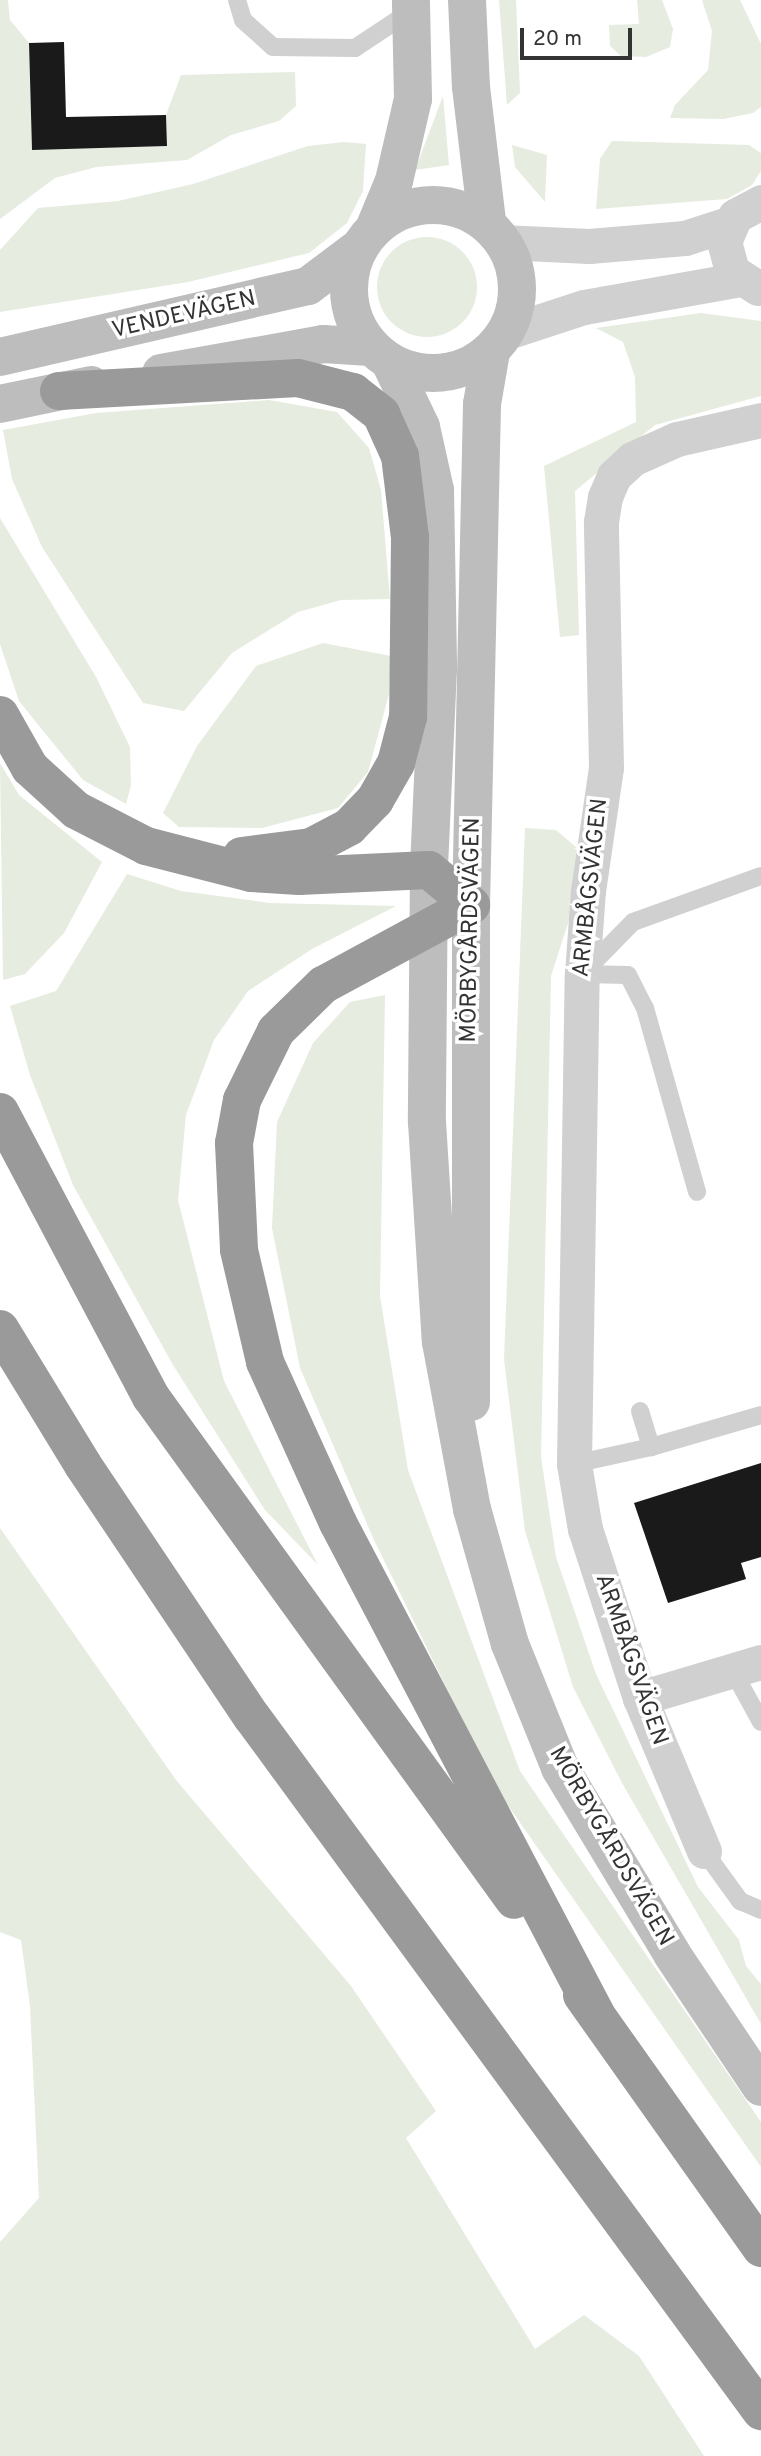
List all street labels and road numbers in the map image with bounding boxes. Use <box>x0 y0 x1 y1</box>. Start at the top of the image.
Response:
street label: VENDEVÄGEN <box>109 286 259 346</box>
street label: ARMBÅGSVÄGEN <box>569 797 615 979</box>
street label: MÖRBYGÅRDSVÄGEN <box>456 817 488 1043</box>
street label: ARMBÅGSVÄGEN <box>588 1571 672 1749</box>
street label: MÖRBYGÅRDSVÄGEN <box>542 1742 678 1952</box>

